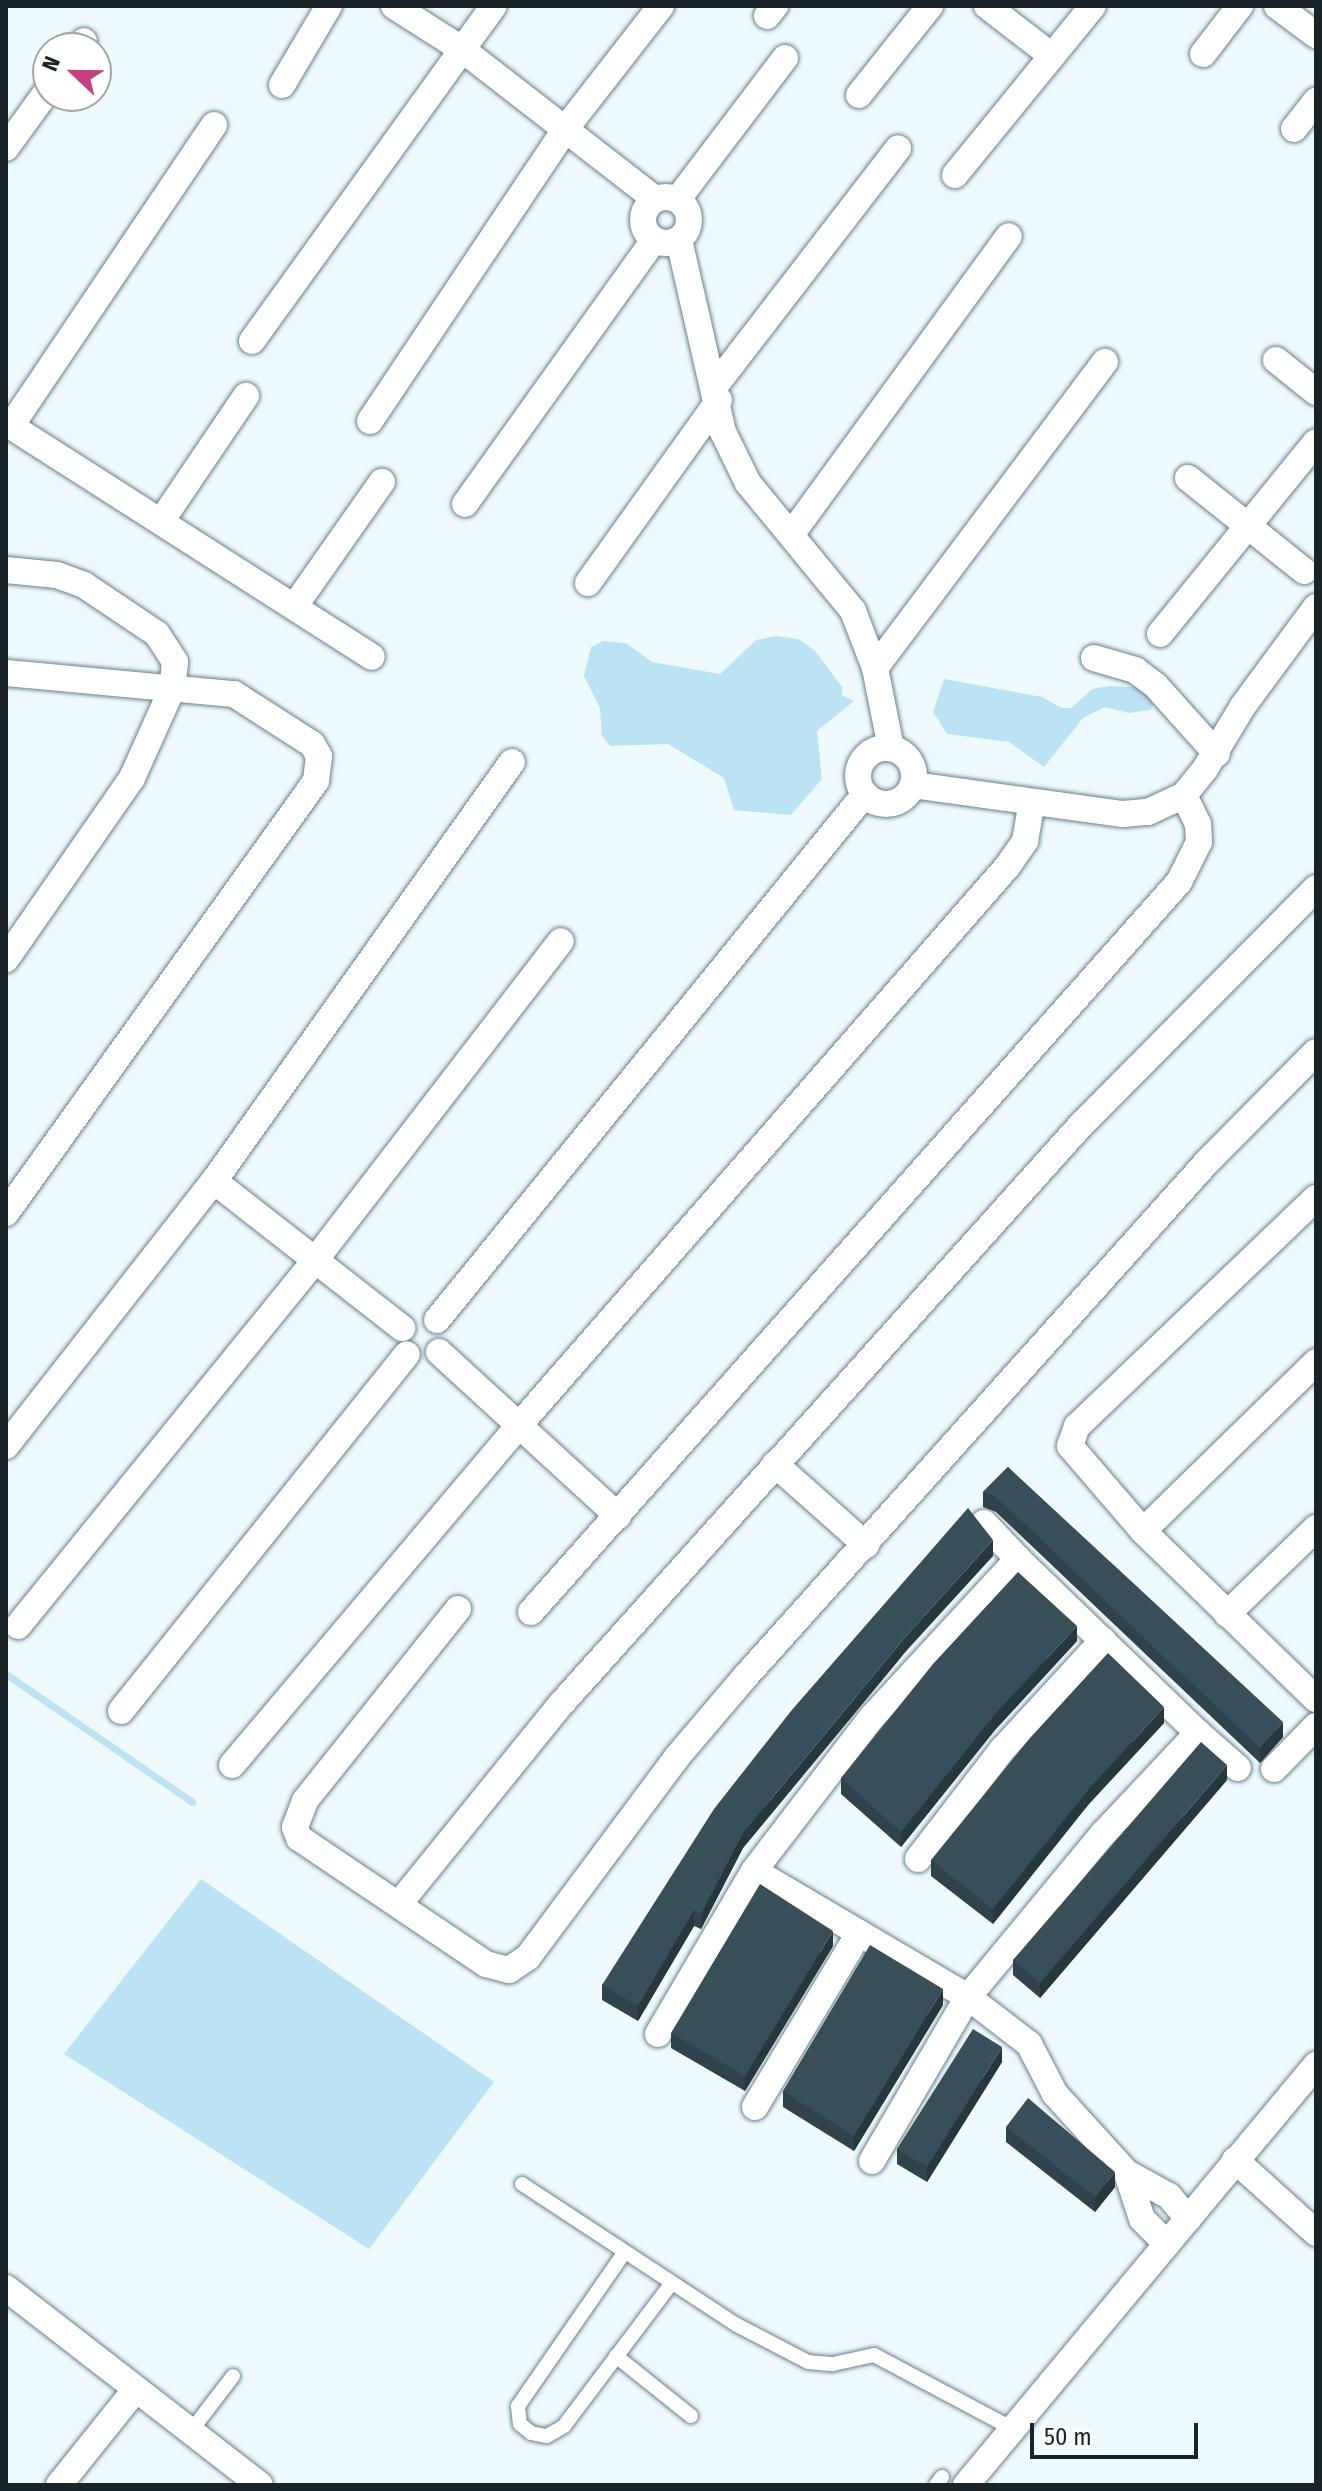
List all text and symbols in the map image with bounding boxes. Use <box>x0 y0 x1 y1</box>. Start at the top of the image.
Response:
north arrow <box>32 32 112 112</box>
text: N <box>36 52 66 75</box>
scale bar <box>1034 2407 1202 2457</box>
text: 50 m <box>1044 2423 1092 2451</box>

